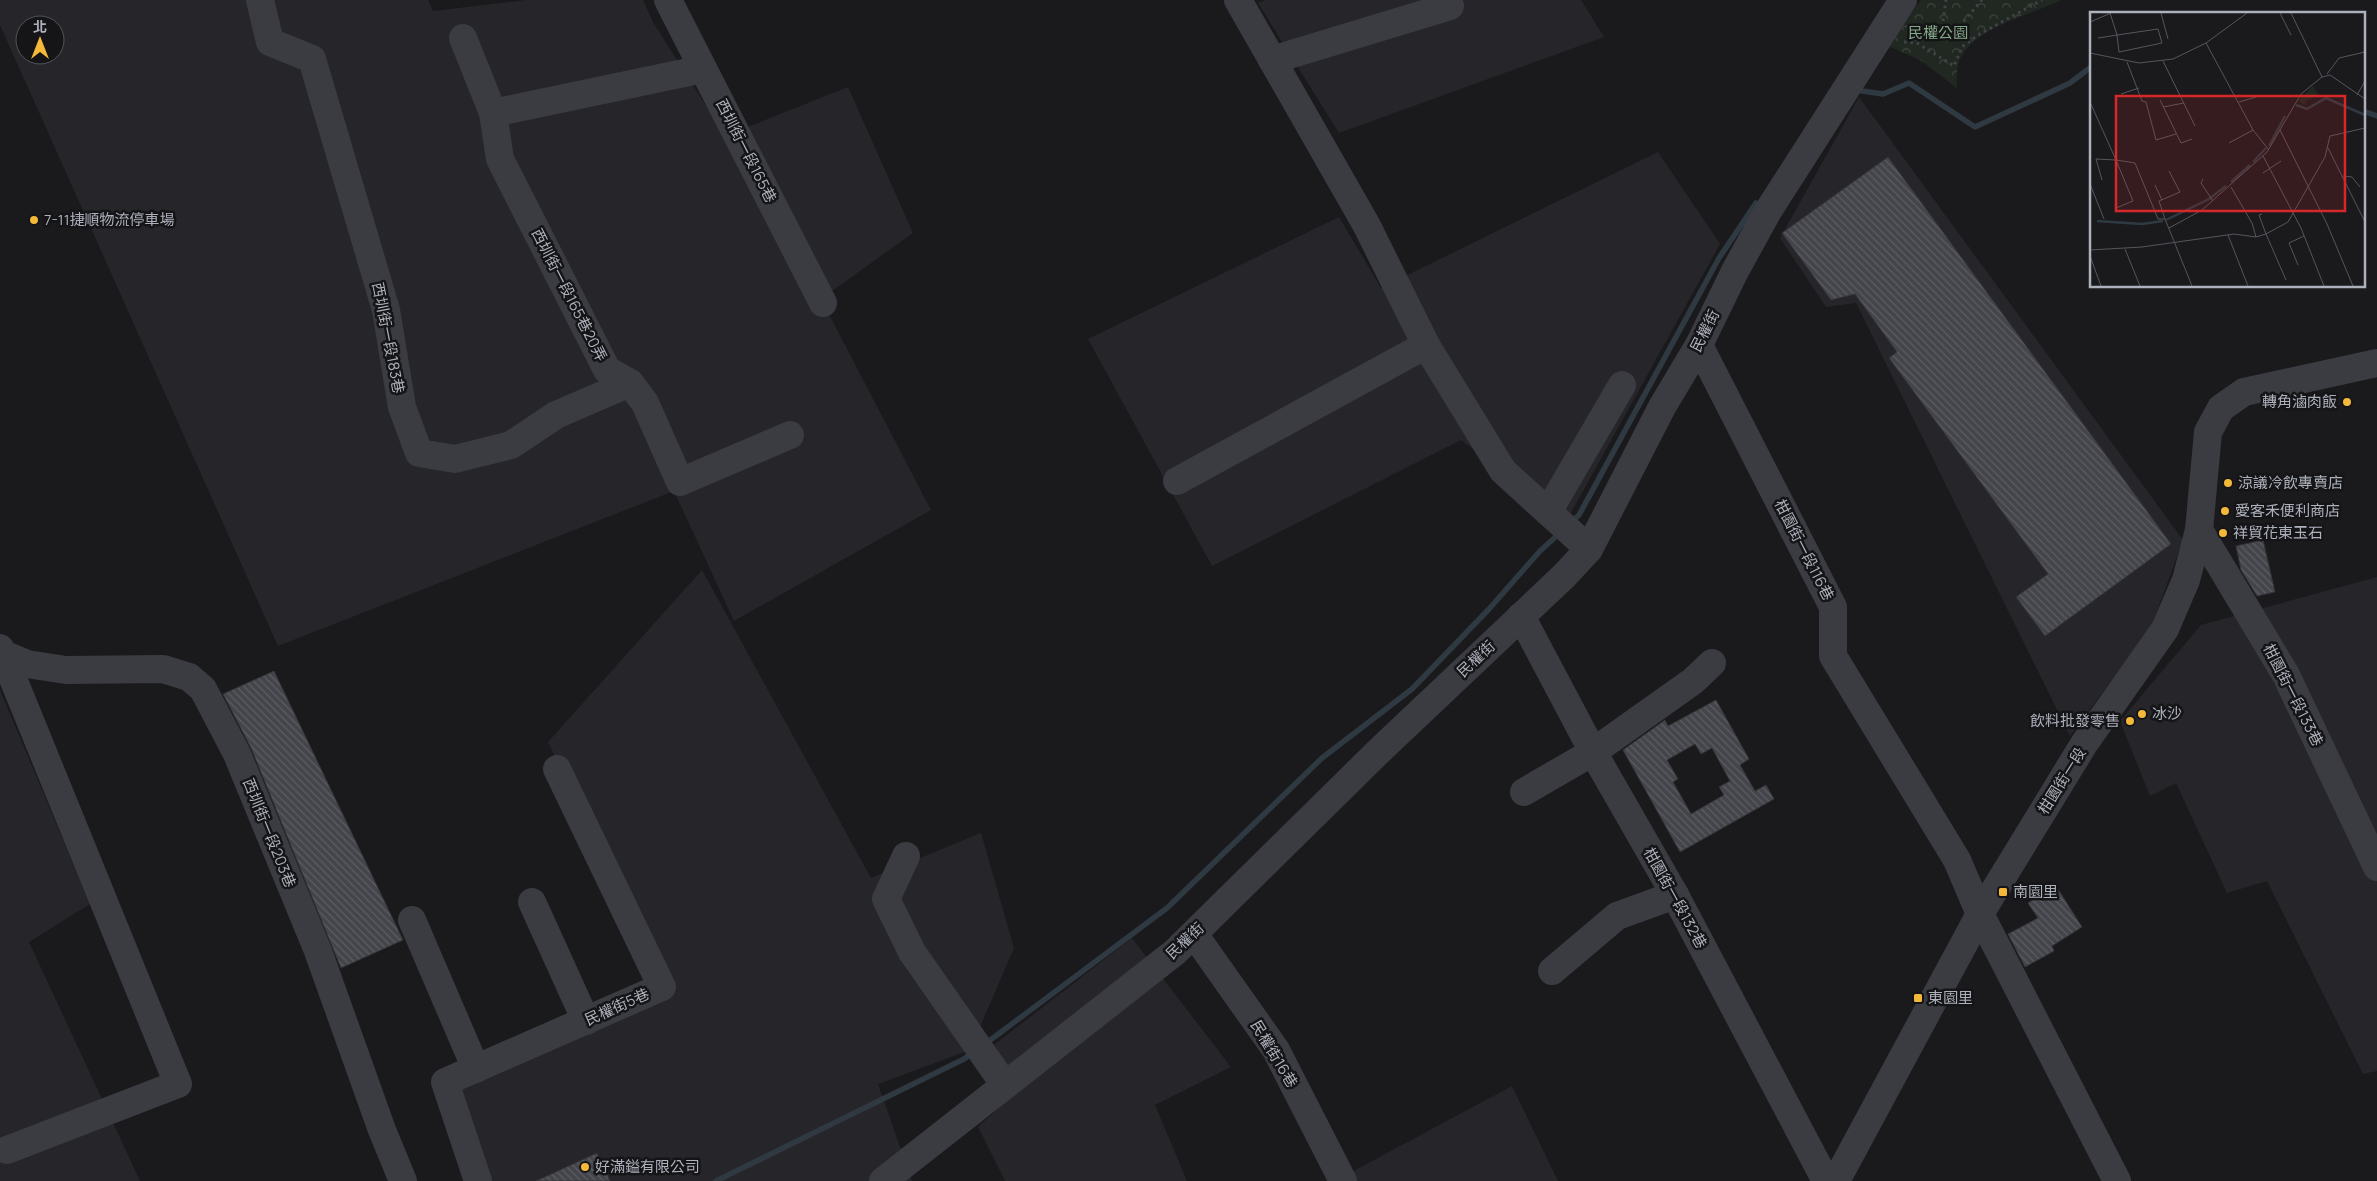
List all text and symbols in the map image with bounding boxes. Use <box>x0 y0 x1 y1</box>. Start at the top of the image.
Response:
inset map <box>2090 12 2364 288</box>
north arrow <box>15 15 65 65</box>
text: 北 <box>33 17 47 36</box>
park label: 民權公園 <box>1908 22 1968 43</box>
street label: 西圳街一段165巷 <box>711 95 782 206</box>
place label: 7-11捷順物流停車場 <box>44 209 175 230</box>
marker: 7-11捷順物流停車場 <box>28 214 40 226</box>
street label: 西圳街一段165巷20弄 <box>527 225 612 365</box>
street label: 西圳街一段183巷 <box>367 281 410 395</box>
street label: 民權街 <box>1685 306 1724 356</box>
place label: 轉角滷肉飯 <box>2262 391 2337 412</box>
marker: 轉角滷肉飯 <box>2341 396 2353 408</box>
place label: 涼議冷飲專賣店 <box>2238 472 2343 493</box>
marker: 涼議冷飲專賣店 <box>2222 477 2234 489</box>
street label: 柑園街一段116巷 <box>1770 496 1839 604</box>
place label: 愛客禾便利商店 <box>2235 500 2340 521</box>
marker: 愛客禾便利商店 <box>2219 505 2231 517</box>
place label: 祥貿花東玉石 <box>2233 522 2323 543</box>
marker: 祥貿花東玉石 <box>2217 527 2229 539</box>
street label: 民權街 <box>1452 636 1499 682</box>
street label: 柑園街一段133巷 <box>2259 640 2328 750</box>
place label: 冰沙 <box>2152 703 2182 724</box>
marker: 冰沙 <box>2136 708 2148 720</box>
place label: 飲料批發零售 <box>2030 710 2120 731</box>
marker: 飲料批發零售 <box>2124 715 2136 727</box>
street label: 柑園街一段 <box>2033 743 2090 818</box>
street label: 西圳街一段203巷 <box>238 775 301 891</box>
street label: 柑園街一段132巷 <box>1639 843 1712 952</box>
place label: 南園里 <box>2013 881 2058 902</box>
marker: 南園里 <box>1997 886 2009 898</box>
street label: 民權街 <box>1161 918 1208 964</box>
street label: 民權街5巷 <box>581 983 652 1030</box>
place label: 東園里 <box>1928 987 1973 1008</box>
marker: 東園里 <box>1912 992 1924 1004</box>
street label: 民權街16巷 <box>1246 1016 1303 1091</box>
place label: 好滿鎰有限公司 <box>595 1156 700 1177</box>
marker: 好滿鎰有限公司 <box>579 1161 591 1173</box>

